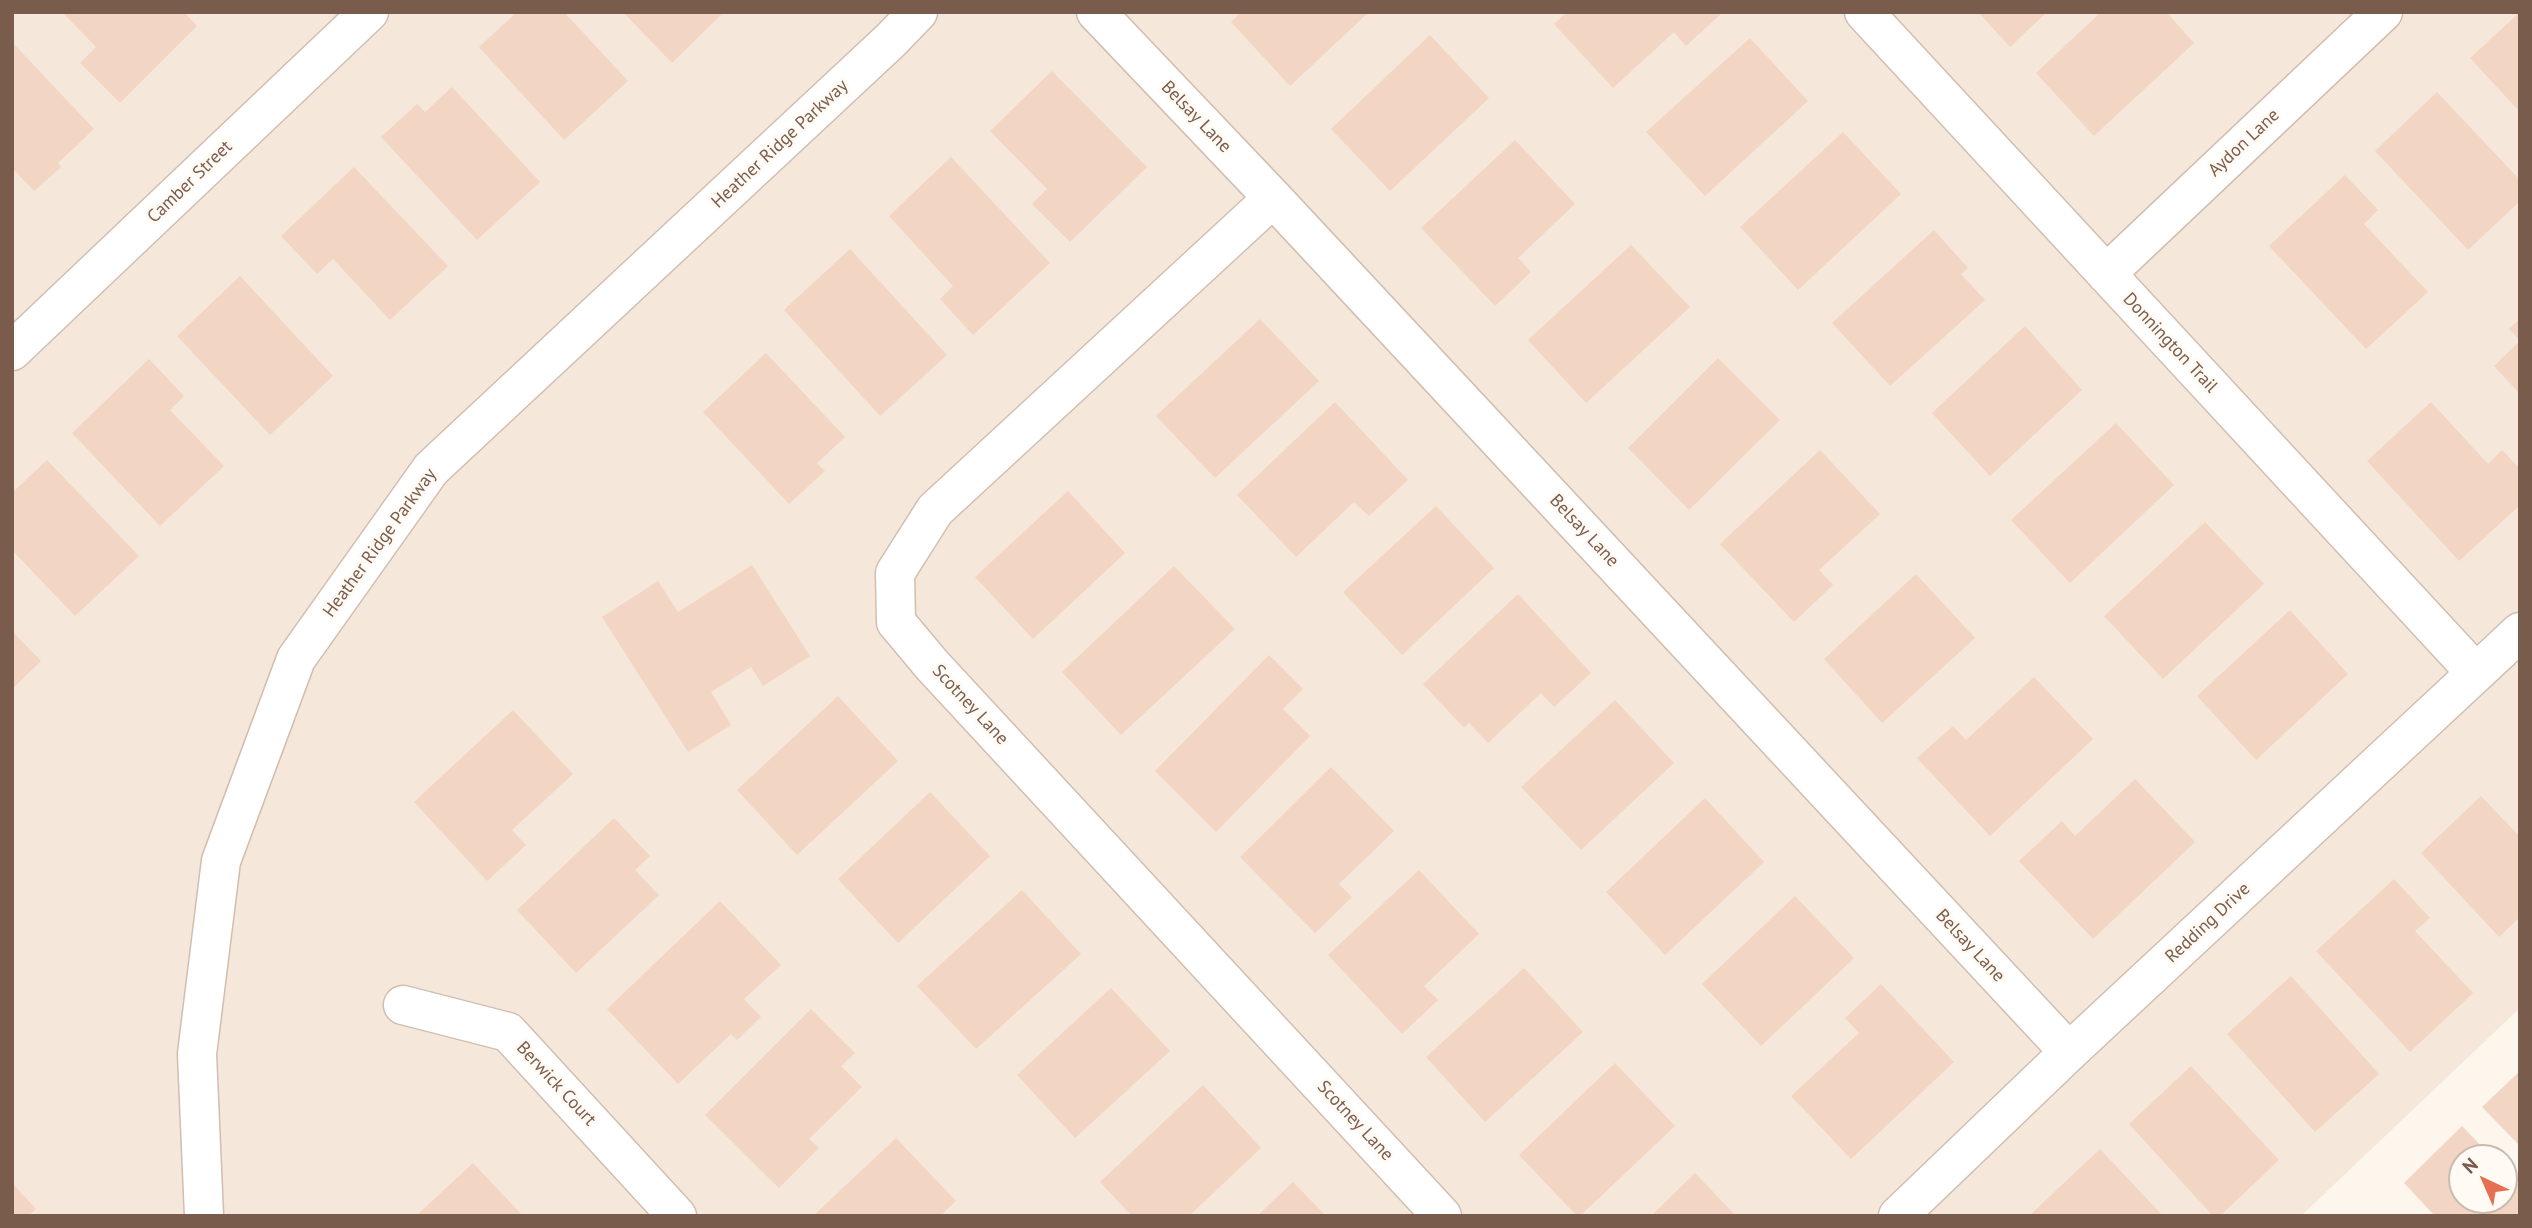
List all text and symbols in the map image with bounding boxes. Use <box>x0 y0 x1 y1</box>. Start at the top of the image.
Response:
street label: Heather Ridge Parkway <box>707 75 853 213</box>
street label: Belsay Lane <box>1156 77 1236 157</box>
street label: Aydon Lane <box>2204 105 2284 181</box>
street label: Camber Street <box>143 136 237 228</box>
street label: Donnington Trail <box>2118 289 2222 397</box>
street label: Heather Ridge Parkway <box>319 464 441 622</box>
street label: Belsay Lane <box>1545 490 1623 572</box>
street label: Scotney Lane <box>927 660 1013 750</box>
street label: Redding Drive <box>2161 878 2255 968</box>
street label: Belsay Lane <box>1931 905 2009 987</box>
street label: Berwick Court <box>512 1037 600 1131</box>
street label: Scotney Lane <box>1312 1076 1398 1166</box>
north arrow <box>2448 1144 2518 1214</box>
text: N <box>2457 1152 2483 1178</box>

